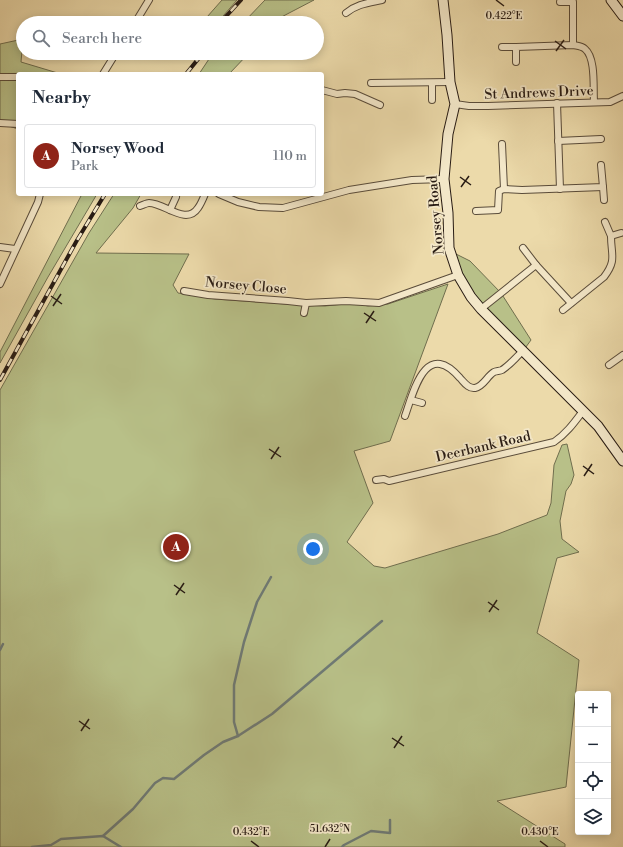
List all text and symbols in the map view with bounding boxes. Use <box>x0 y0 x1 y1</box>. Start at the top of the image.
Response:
text: 0.422°E <box>486 10 522 22</box>
search box <box>16 16 324 60</box>
icon: search <box>30 27 52 49</box>
text: Search here <box>62 29 142 48</box>
street label: St Andrews Drive <box>484 82 594 104</box>
text: Nearby <box>32 87 91 109</box>
text: Norsey Wood <box>71 139 165 158</box>
text: A <box>41 148 51 164</box>
text: 110 m <box>273 148 307 164</box>
text: Park <box>71 158 98 174</box>
street label: Norsey Road <box>424 175 448 255</box>
street label: Norsey Close <box>204 273 287 299</box>
street label: Deerbank Road <box>434 427 533 467</box>
pin: A <box>163 532 189 562</box>
your location <box>303 539 323 559</box>
map controls <box>575 691 611 835</box>
button: + <box>575 691 611 727</box>
button: − <box>575 727 611 763</box>
button: locate <box>575 763 611 799</box>
button: layers <box>575 799 611 835</box>
text: 51.632°N <box>310 823 351 835</box>
text: 0.432°E <box>233 826 269 838</box>
text: 0.430°E <box>521 826 559 838</box>

